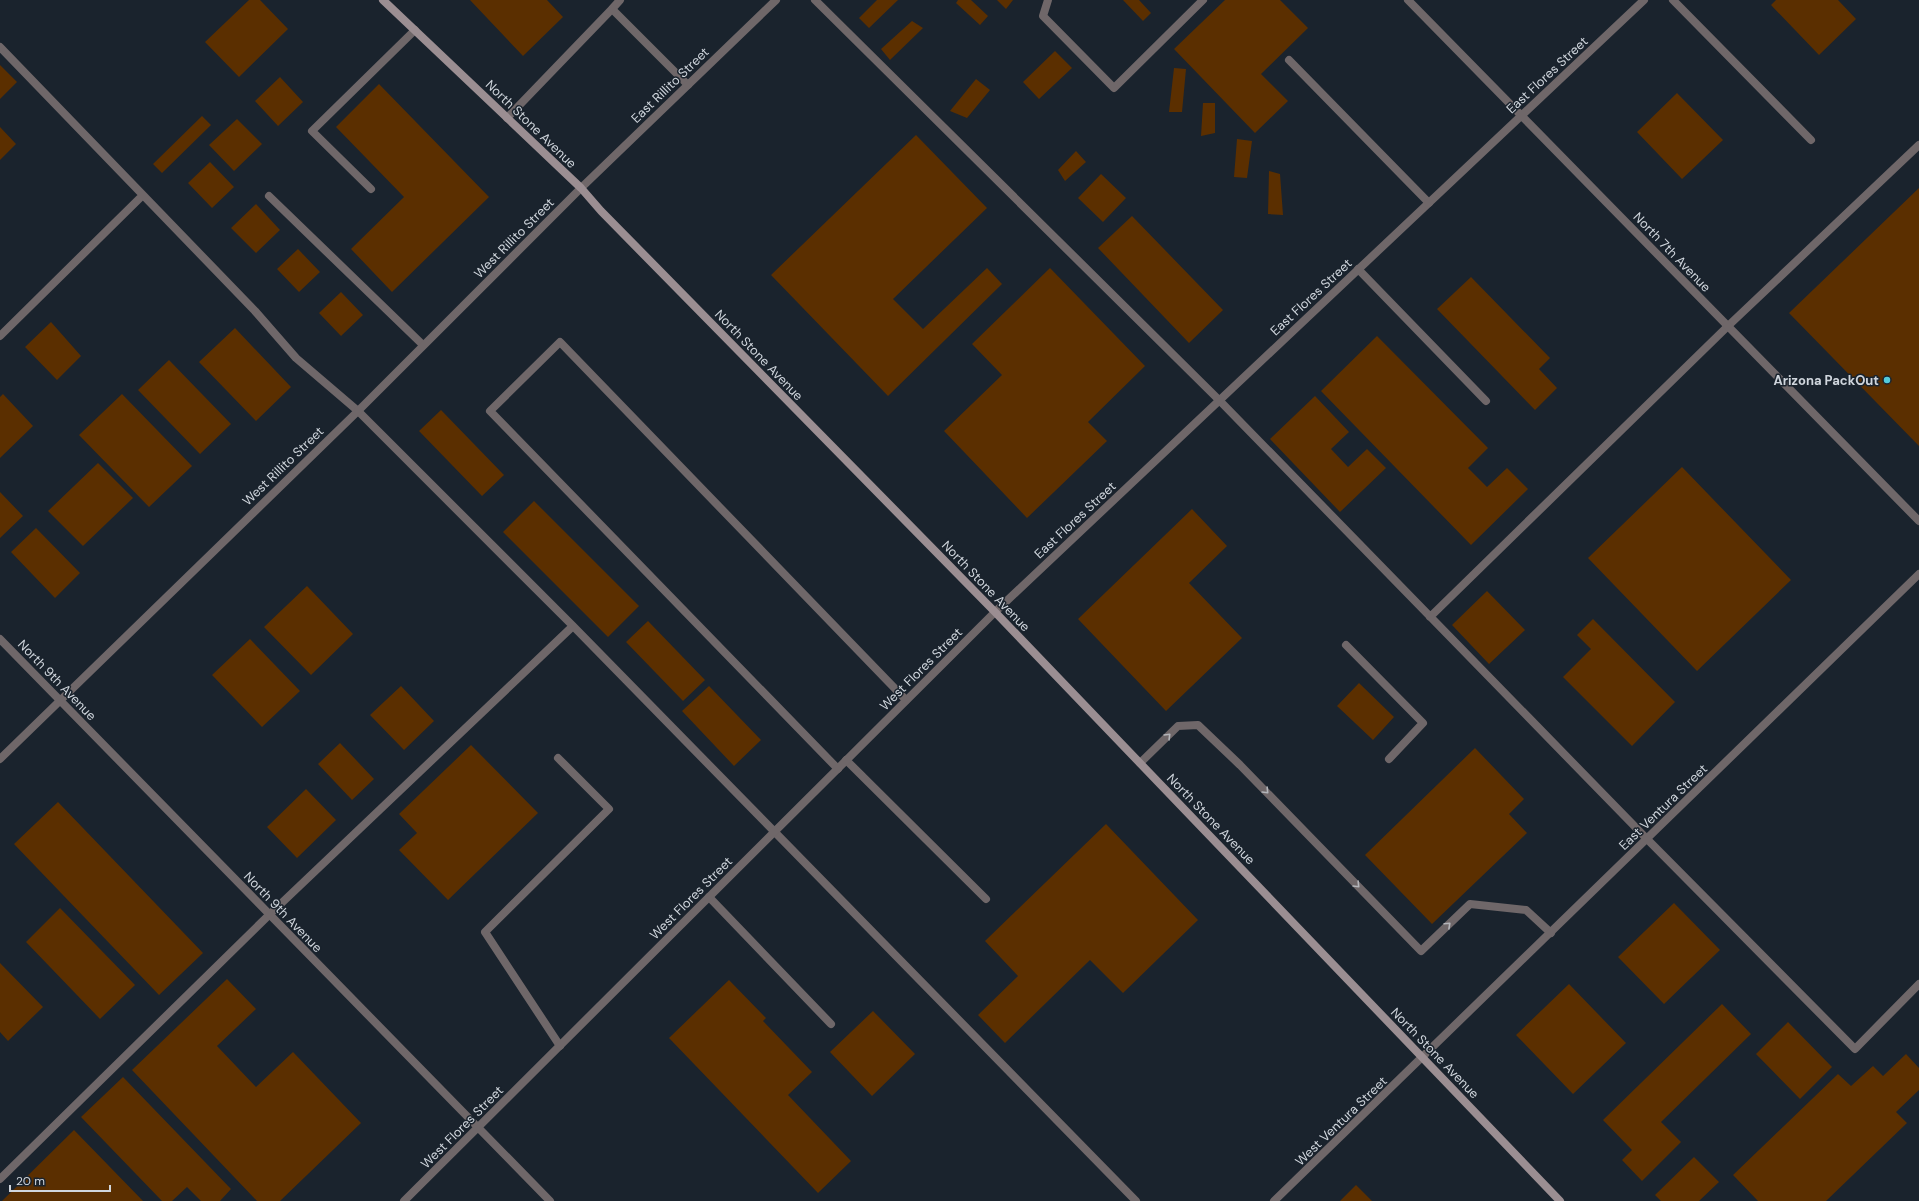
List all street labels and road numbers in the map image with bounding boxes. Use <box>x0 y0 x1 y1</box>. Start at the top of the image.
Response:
street label: East Flores Street <box>1503 33 1591 117</box>
street label: East Rillito Street <box>627 43 713 127</box>
street label: North Stone Avenue <box>482 76 580 172</box>
street label: West Rillito Street <box>470 194 558 282</box>
street label: North 7th Avenue <box>1630 208 1714 296</box>
street label: East Flores Street <box>1267 255 1355 339</box>
street label: North Stone Avenue <box>711 306 807 404</box>
street label: West Rillito Street <box>239 423 327 509</box>
street label: East Flores Street <box>1031 478 1119 562</box>
street label: North Stone Avenue <box>938 537 1034 635</box>
street label: West Flores Street <box>876 624 966 714</box>
street label: North 9th Avenue <box>14 636 100 724</box>
street label: East Ventura Street <box>1615 760 1711 854</box>
street label: North Stone Avenue <box>1163 770 1259 868</box>
street label: West Flores Street <box>646 853 736 943</box>
street label: North 9th Avenue <box>240 868 326 956</box>
street label: North Stone Avenue <box>1387 1004 1483 1102</box>
street label: West Ventura Street <box>1291 1073 1391 1169</box>
street label: West Flores Street <box>417 1082 507 1172</box>

